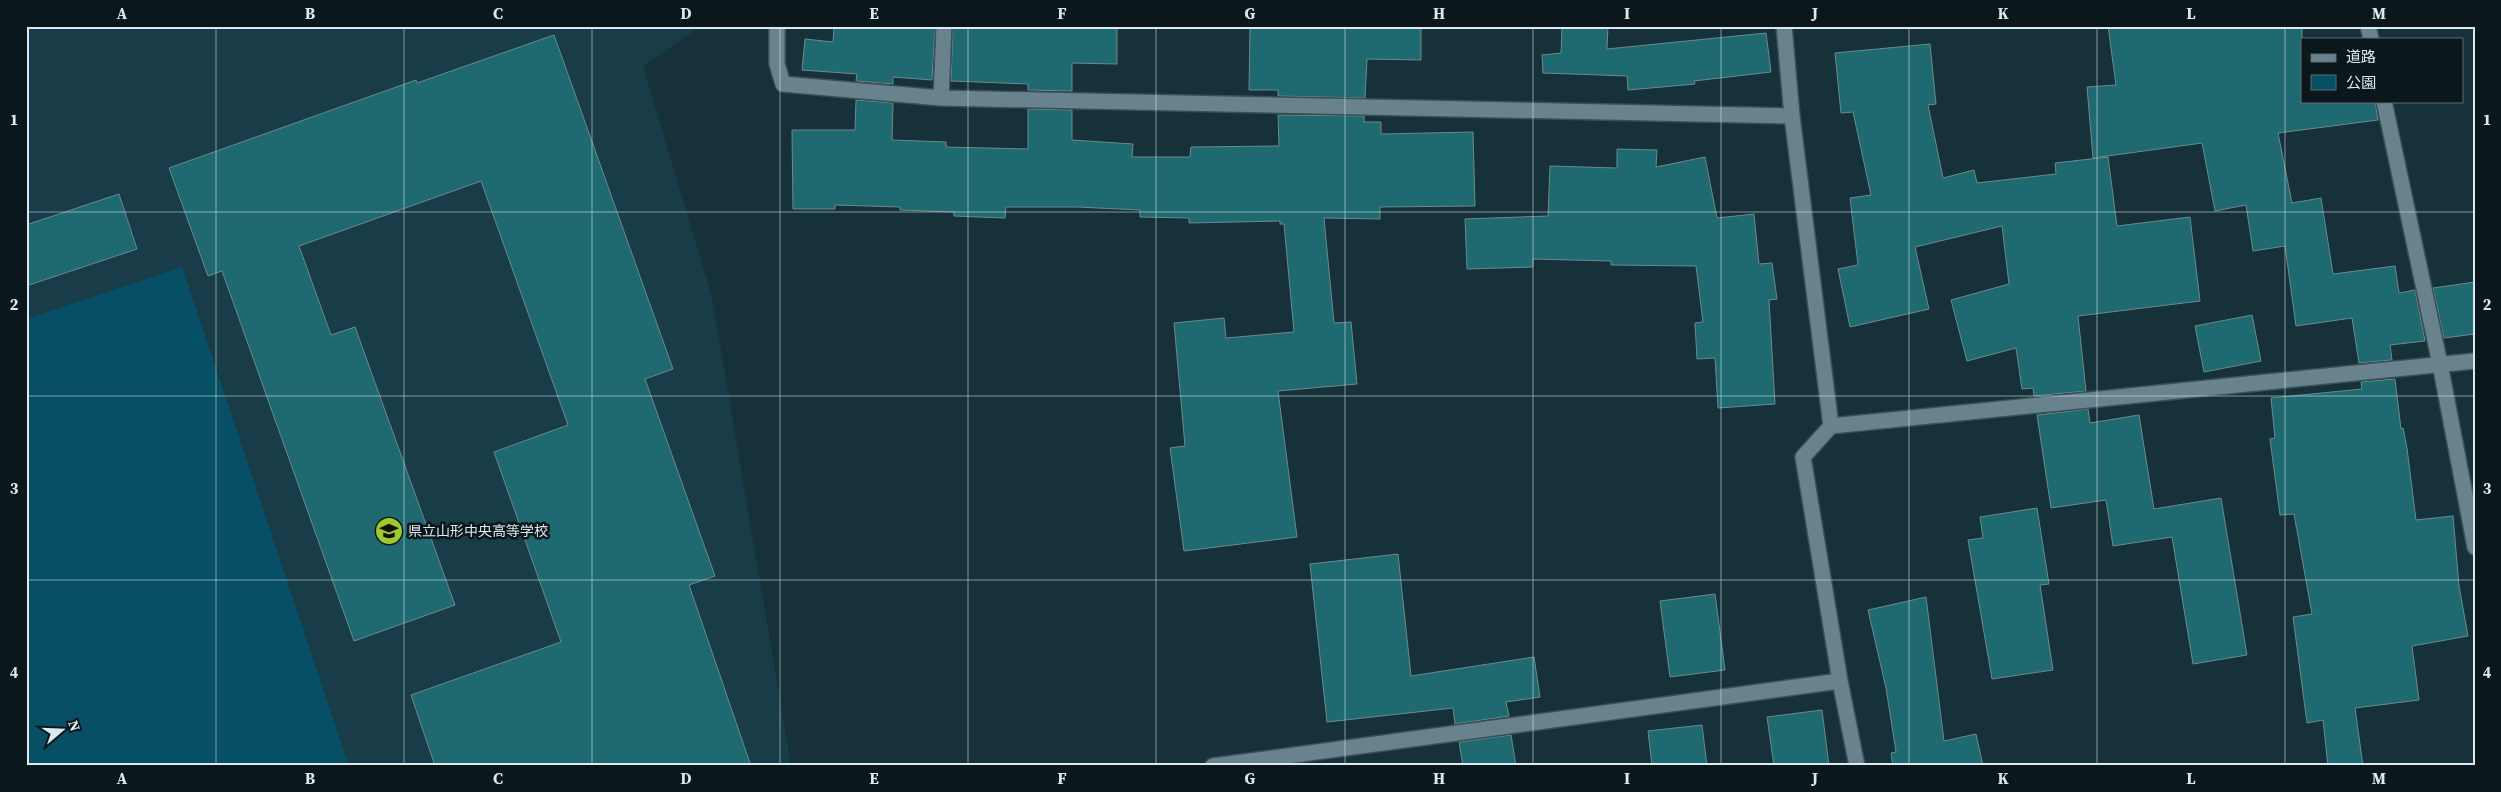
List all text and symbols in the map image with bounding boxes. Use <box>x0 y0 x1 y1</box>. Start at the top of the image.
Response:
text: A <box>117 2 128 24</box>
text: B <box>305 2 316 24</box>
text: C <box>493 2 503 24</box>
text: D <box>680 2 692 24</box>
text: E <box>869 2 879 24</box>
text: F <box>1057 2 1067 24</box>
text: G <box>1245 2 1256 24</box>
text: H <box>1433 2 1445 24</box>
text: I <box>1624 2 1630 24</box>
text: J <box>1811 2 1818 24</box>
text: K <box>1997 2 2009 24</box>
text: L <box>2186 2 2196 24</box>
text: M <box>2372 2 2386 24</box>
legend <box>2301 38 2464 102</box>
text: 道路 <box>2346 46 2376 67</box>
text: 公園 <box>2346 72 2376 93</box>
text: 1 <box>10 108 18 130</box>
text: 1 <box>2483 108 2491 130</box>
text: 2 <box>10 293 19 315</box>
text: 2 <box>2483 293 2492 315</box>
text: 3 <box>10 477 19 499</box>
text: 3 <box>2483 477 2492 499</box>
school or university icon: 県立山形中央高等学校 <box>374 516 404 546</box>
place label: 県立山形中央高等学校 <box>408 521 548 541</box>
text: 4 <box>10 661 19 683</box>
text: 4 <box>2483 661 2492 683</box>
north arrow <box>38 704 88 754</box>
text: N <box>63 718 85 734</box>
text: A <box>117 767 128 789</box>
text: B <box>305 767 316 789</box>
text: C <box>493 767 503 789</box>
text: D <box>680 767 692 789</box>
text: E <box>869 767 879 789</box>
text: F <box>1057 767 1067 789</box>
text: G <box>1245 767 1256 789</box>
text: H <box>1433 767 1445 789</box>
text: I <box>1624 767 1630 789</box>
text: J <box>1811 767 1818 789</box>
text: K <box>1997 767 2009 789</box>
text: L <box>2186 767 2196 789</box>
text: M <box>2372 767 2386 789</box>

